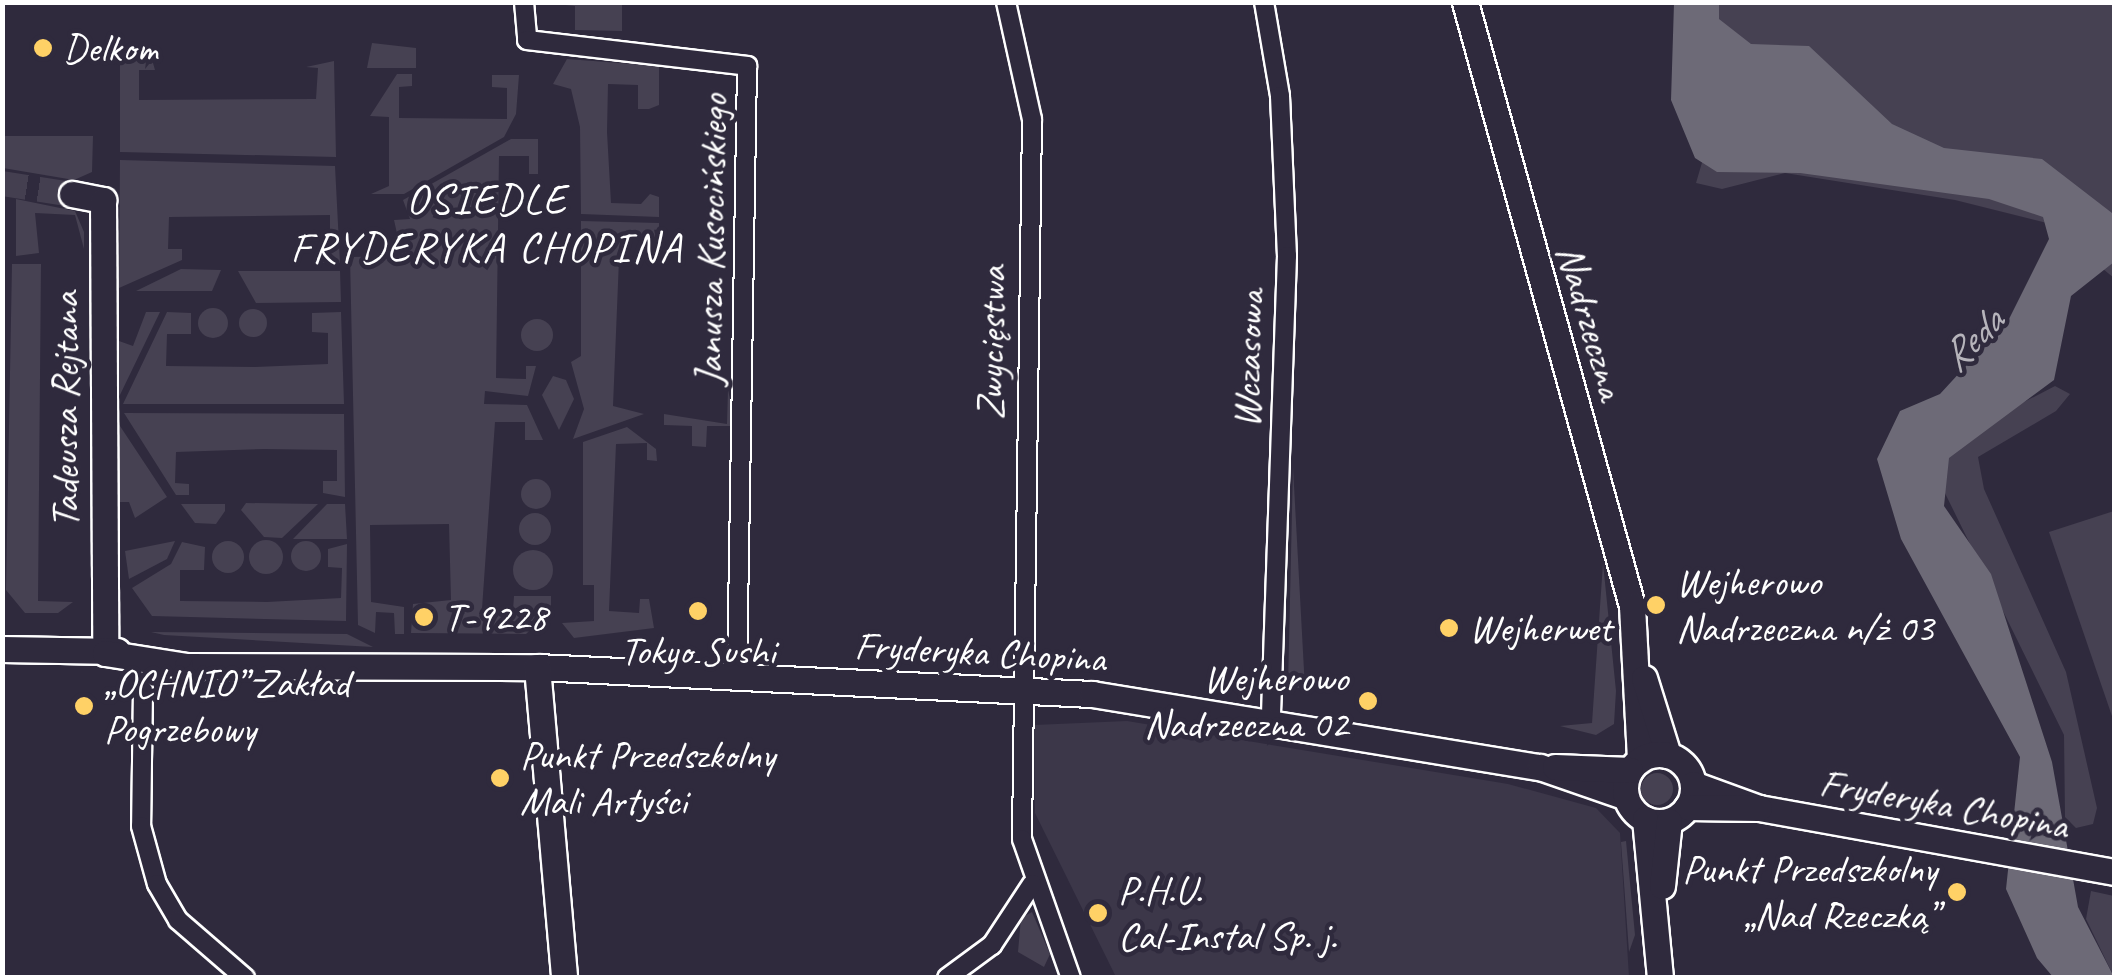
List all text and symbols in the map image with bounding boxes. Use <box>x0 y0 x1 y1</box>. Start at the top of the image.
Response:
place label: Delkom <box>63 24 158 72</box>
marker: Delkom <box>32 37 54 59</box>
street label: Janusza Kusocińskiego <box>684 94 738 386</box>
district label: OSIEDLE FRYDERYKA CHOPINA <box>294 175 680 274</box>
street label: Nadrzeczna <box>1546 239 1636 405</box>
street label: Zwycięstwa <box>966 266 1016 420</box>
street label: Wczasowa <box>1222 289 1274 429</box>
street label: Tadeusza Rejtana <box>41 292 89 528</box>
water label: Reda <box>1930 298 2014 382</box>
place label: Wejherowo Nadrzeczna n/ż 03 <box>1676 558 1934 652</box>
place label: T-9228 <box>444 593 547 641</box>
marker: Wejherowo Nadrzeczna n/ż 03 <box>1645 594 1667 616</box>
marker: Tokyo Sushi <box>687 600 709 622</box>
place label: Wejherwet <box>1469 604 1612 652</box>
marker: T-9228 <box>413 606 435 628</box>
marker: Wejherwet <box>1438 617 1460 639</box>
street label: Fryderyka Chopina <box>853 621 1107 683</box>
place label: Tokyo Sushi <box>621 627 775 675</box>
place label: Wejherowo Nadrzeczna 02 <box>1144 654 1348 748</box>
place label: „OCHNIO” Zakład Pogrzebowy <box>104 659 349 753</box>
marker: Wejherowo Nadrzeczna 02 <box>1357 690 1379 712</box>
marker: „OCHNIO” Zakład Pogrzebowy <box>73 695 95 717</box>
place label: Punkt Przedszkolny Mali Artyści <box>520 731 775 825</box>
street label: Fryderyka Chopina <box>1816 759 2072 849</box>
marker: Punkt Przedszkolny Mali Artyści <box>489 767 511 789</box>
place label: Punkt Przedszkolny „Nad Rzeczką” <box>1682 845 1937 939</box>
place label: P.H.U. Cal-Instal Sp. j. <box>1118 866 1337 960</box>
marker: Punkt Przedszkolny „Nad Rzeczką” <box>1946 881 1968 903</box>
marker: P.H.U. Cal-Instal Sp. j. <box>1087 902 1109 924</box>

